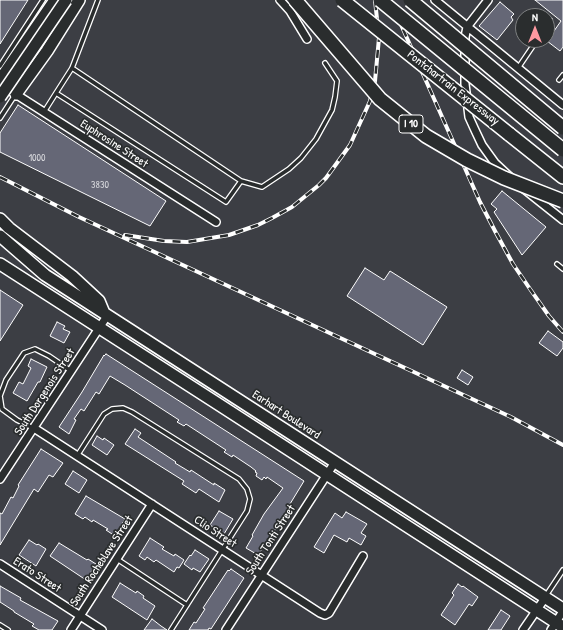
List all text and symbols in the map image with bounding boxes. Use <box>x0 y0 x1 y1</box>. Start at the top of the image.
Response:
north arrow <box>515 8 555 48</box>
text: N <box>532 10 538 24</box>
street label: Pontchartrain Expressway <box>404 47 502 129</box>
road number: I 10 <box>399 115 423 133</box>
street label: Euphrosine Street <box>77 117 151 171</box>
house number: 1000 <box>28 152 46 164</box>
house number: 3830 <box>91 179 109 191</box>
street label: South Dorgenois Street <box>12 346 78 438</box>
street label: Earhart Boulevard <box>249 388 323 442</box>
street label: South Tonti Street <box>243 502 299 578</box>
street label: South Rocheblave Street <box>67 513 137 609</box>
street label: Clio Street <box>191 513 239 551</box>
street label: Erato Street <box>10 554 64 596</box>

